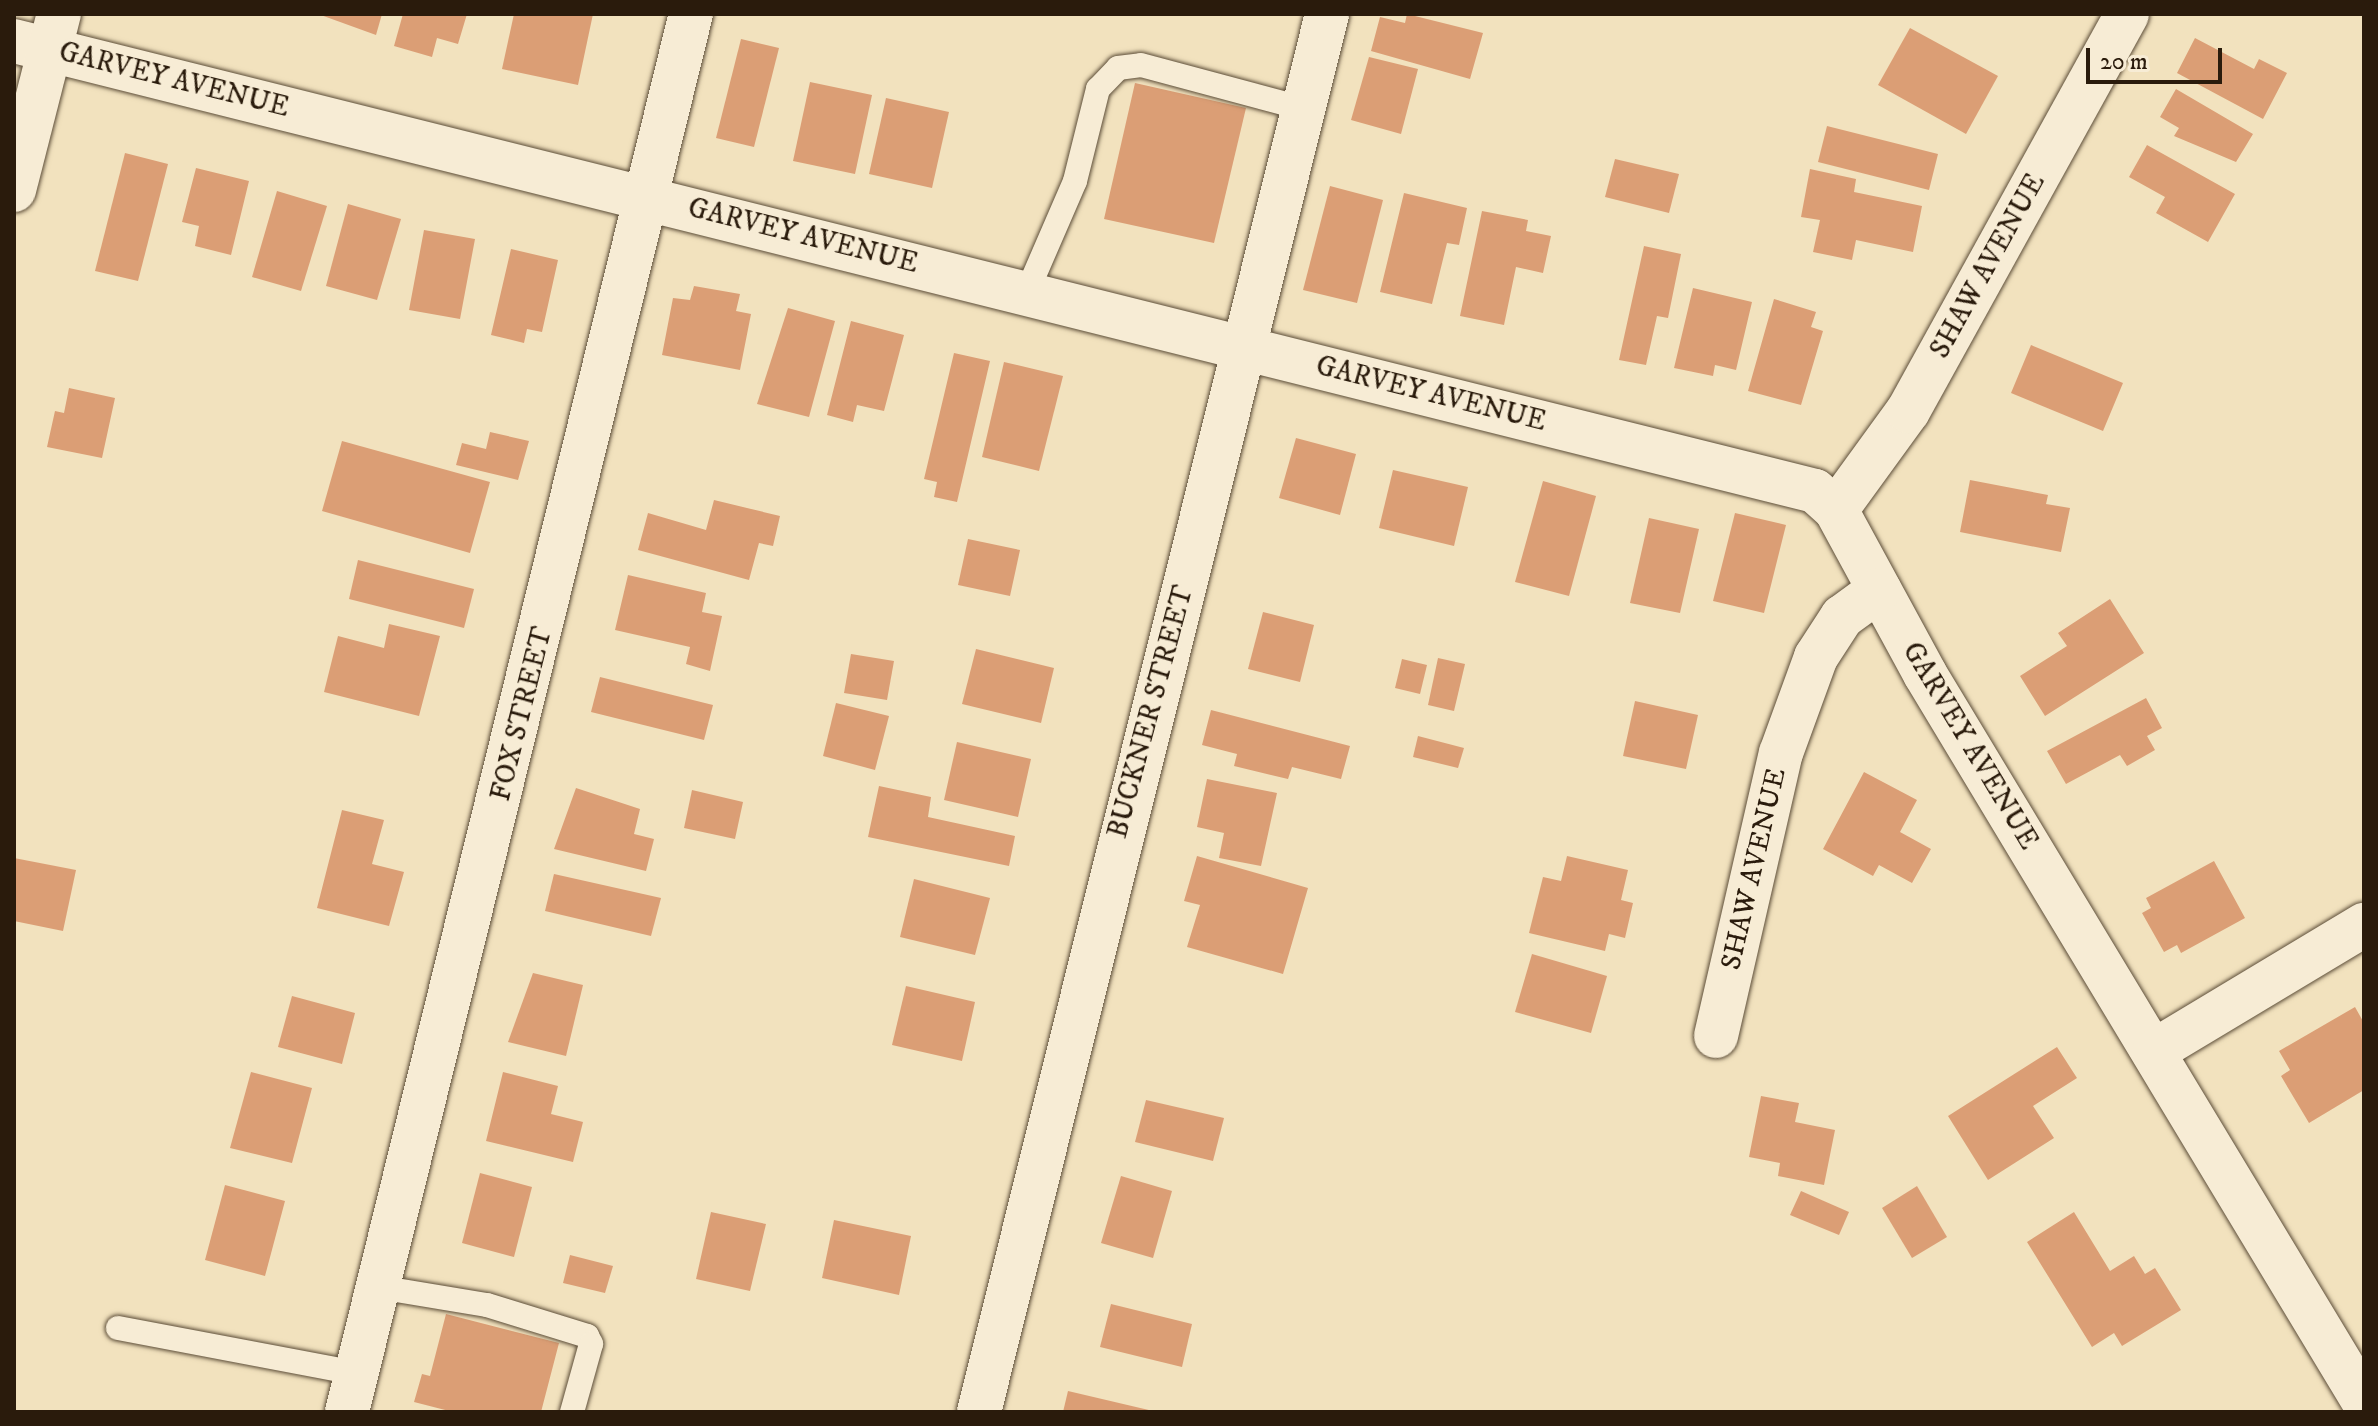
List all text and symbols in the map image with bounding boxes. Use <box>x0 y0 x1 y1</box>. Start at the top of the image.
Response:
scale bar <box>2090 32 2226 82</box>
street label: GARVEY AVENUE <box>56 35 292 125</box>
text: 20 m <box>2100 47 2148 77</box>
street label: SHAW AVENUE <box>1923 168 2053 364</box>
street label: GARVEY AVENUE <box>685 191 921 281</box>
street label: GARVEY AVENUE <box>1313 349 1549 439</box>
street label: BUCKNER STREET <box>1101 582 1201 842</box>
street label: FOX STREET <box>484 623 560 805</box>
street label: GARVEY AVENUE <box>1895 636 2045 856</box>
street label: SHAW AVENUE <box>1714 765 1794 973</box>

